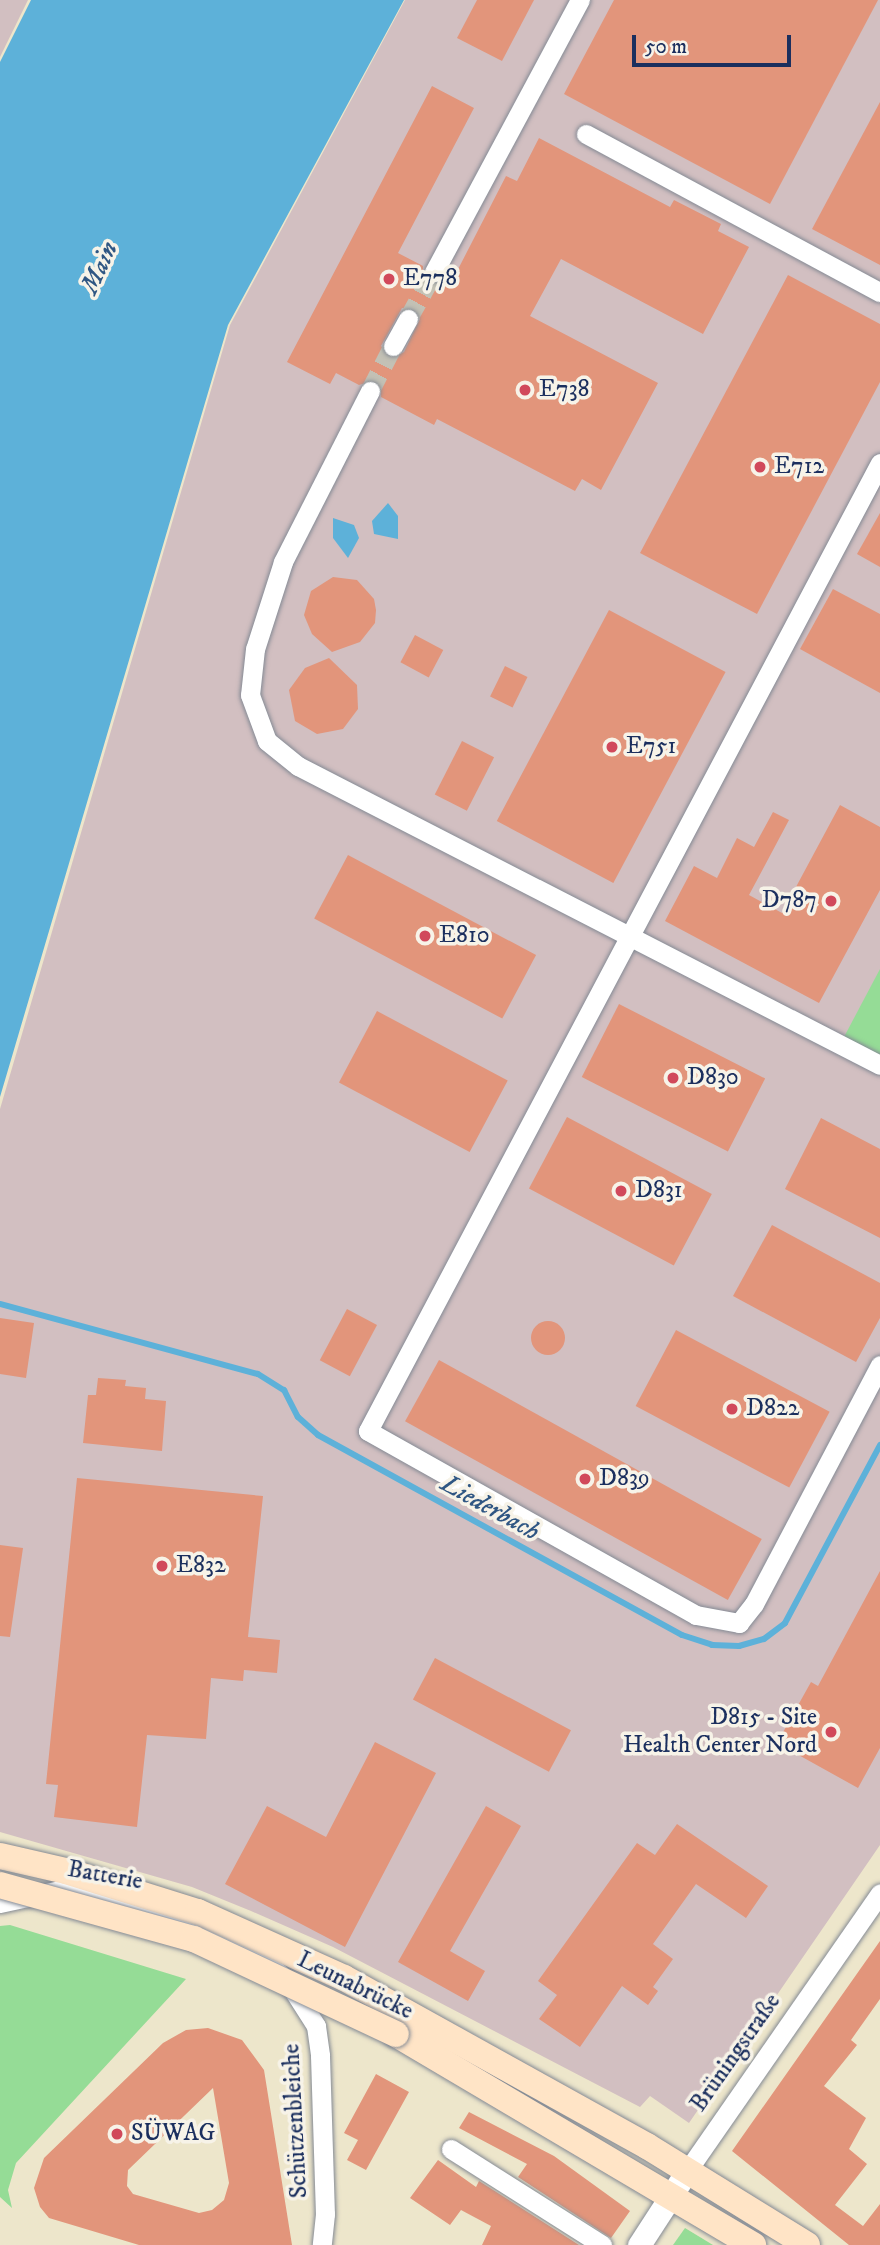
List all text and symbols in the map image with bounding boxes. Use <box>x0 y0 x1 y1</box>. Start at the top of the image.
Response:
scale bar <box>635 21 794 65</box>
text: 50 m <box>645 34 687 60</box>
water label: Main <box>74 237 126 299</box>
place label: E778 <box>403 265 457 293</box>
marker: E778 <box>381 271 397 287</box>
place label: E738 <box>539 376 590 404</box>
marker: E738 <box>517 382 533 398</box>
place label: E712 <box>774 453 824 481</box>
marker: E712 <box>752 459 768 475</box>
place label: E751 <box>626 733 676 761</box>
marker: E751 <box>604 739 620 755</box>
place label: D787 <box>762 887 817 915</box>
marker: D787 <box>823 893 839 909</box>
place label: E810 <box>439 922 490 950</box>
marker: E810 <box>417 928 433 944</box>
place label: D830 <box>687 1064 739 1092</box>
marker: D830 <box>665 1070 681 1086</box>
place label: D831 <box>635 1177 683 1205</box>
marker: D831 <box>613 1183 629 1199</box>
place label: D822 <box>746 1395 799 1423</box>
marker: D822 <box>724 1401 740 1417</box>
place label: D839 <box>599 1465 650 1493</box>
water label: Liederbach <box>435 1468 545 1548</box>
marker: D839 <box>577 1471 593 1487</box>
place label: E832 <box>176 1552 226 1580</box>
marker: E832 <box>154 1558 170 1574</box>
place label: D815 - Site Health Center Nord <box>623 1704 817 1760</box>
marker: D815 - Site Health Center Nord <box>823 1724 839 1740</box>
street label: Batterie <box>65 1855 145 1897</box>
street label: Leunabrücke <box>292 1946 418 2026</box>
street label: Brüningstraße <box>685 1988 787 2118</box>
street label: Schützenbleiche <box>278 2043 314 2199</box>
place label: SÜWAG <box>131 2120 215 2148</box>
marker: SÜWAG <box>109 2126 125 2142</box>

